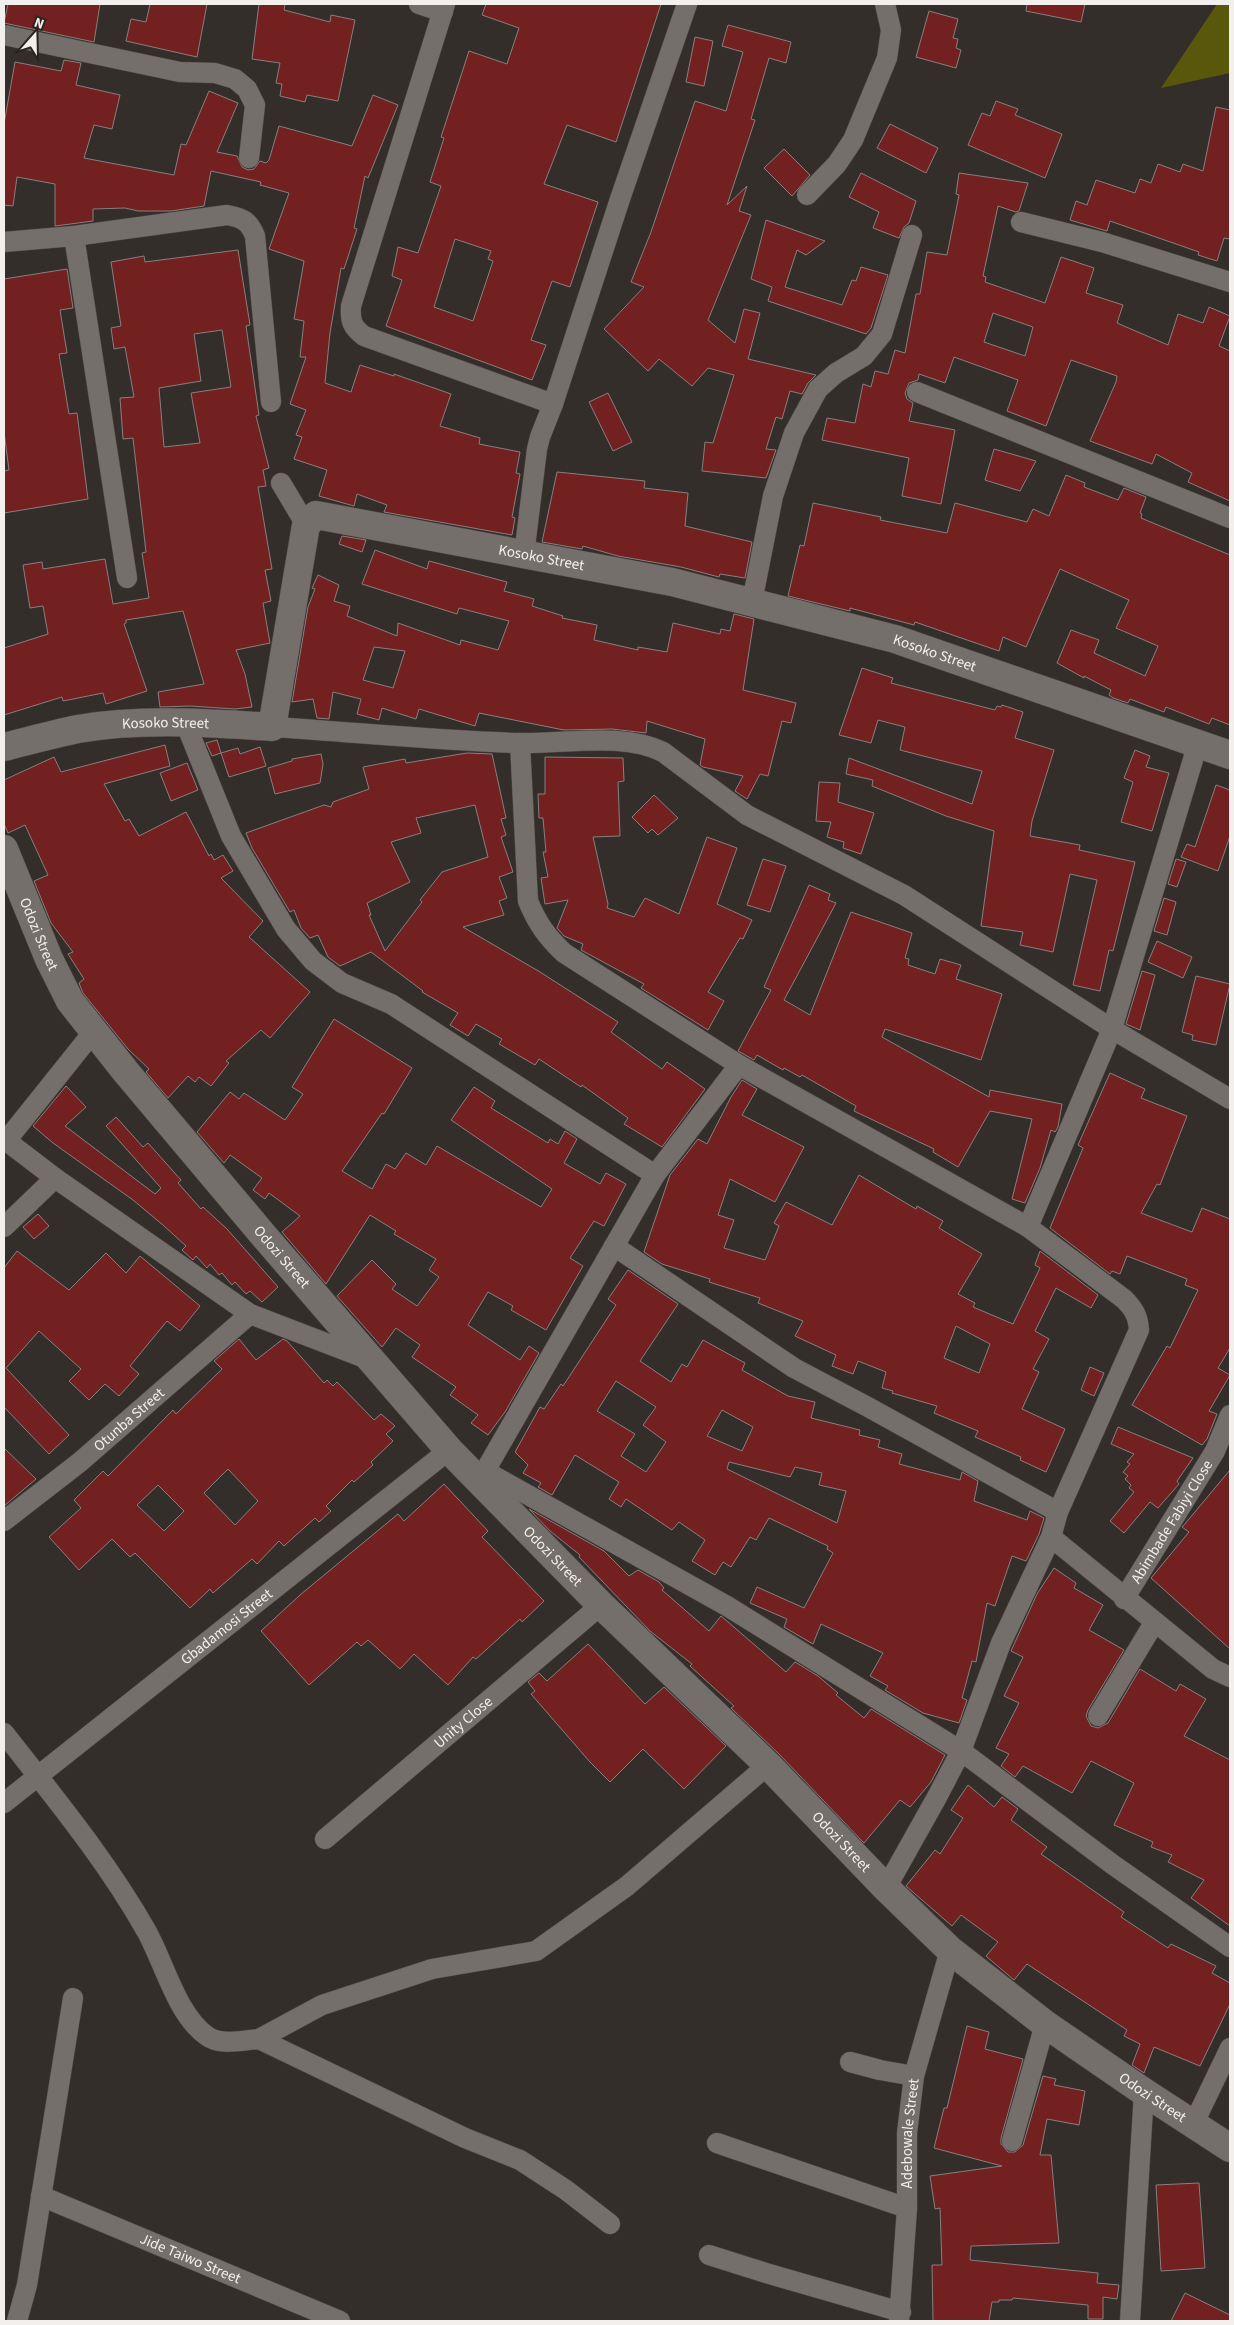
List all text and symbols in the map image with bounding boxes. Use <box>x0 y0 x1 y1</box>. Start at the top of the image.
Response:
north arrow <box>10 10 60 60</box>
text: N <box>31 13 47 35</box>
street label: Kosoko Street <box>497 540 586 576</box>
street label: Kosoko Street <box>890 629 979 677</box>
street label: Kosoko Street <box>121 712 209 735</box>
street label: Odozi Street <box>14 895 63 974</box>
street label: Odozi Street <box>248 1221 315 1293</box>
street label: Otunba Street <box>89 1383 169 1457</box>
street label: Abimbade Fabiyi Close <box>1126 1456 1218 1588</box>
street label: Odozi Street <box>518 1522 587 1591</box>
street label: Gbadamosi Street <box>176 1584 277 1670</box>
street label: Unity Close <box>430 1691 497 1753</box>
street label: Odozi Street <box>807 1807 875 1877</box>
street label: Odozi Street <box>1114 2068 1190 2128</box>
street label: Adebowale Street <box>897 2077 925 2189</box>
street label: Jide Taiwo Street <box>137 2229 244 2289</box>

